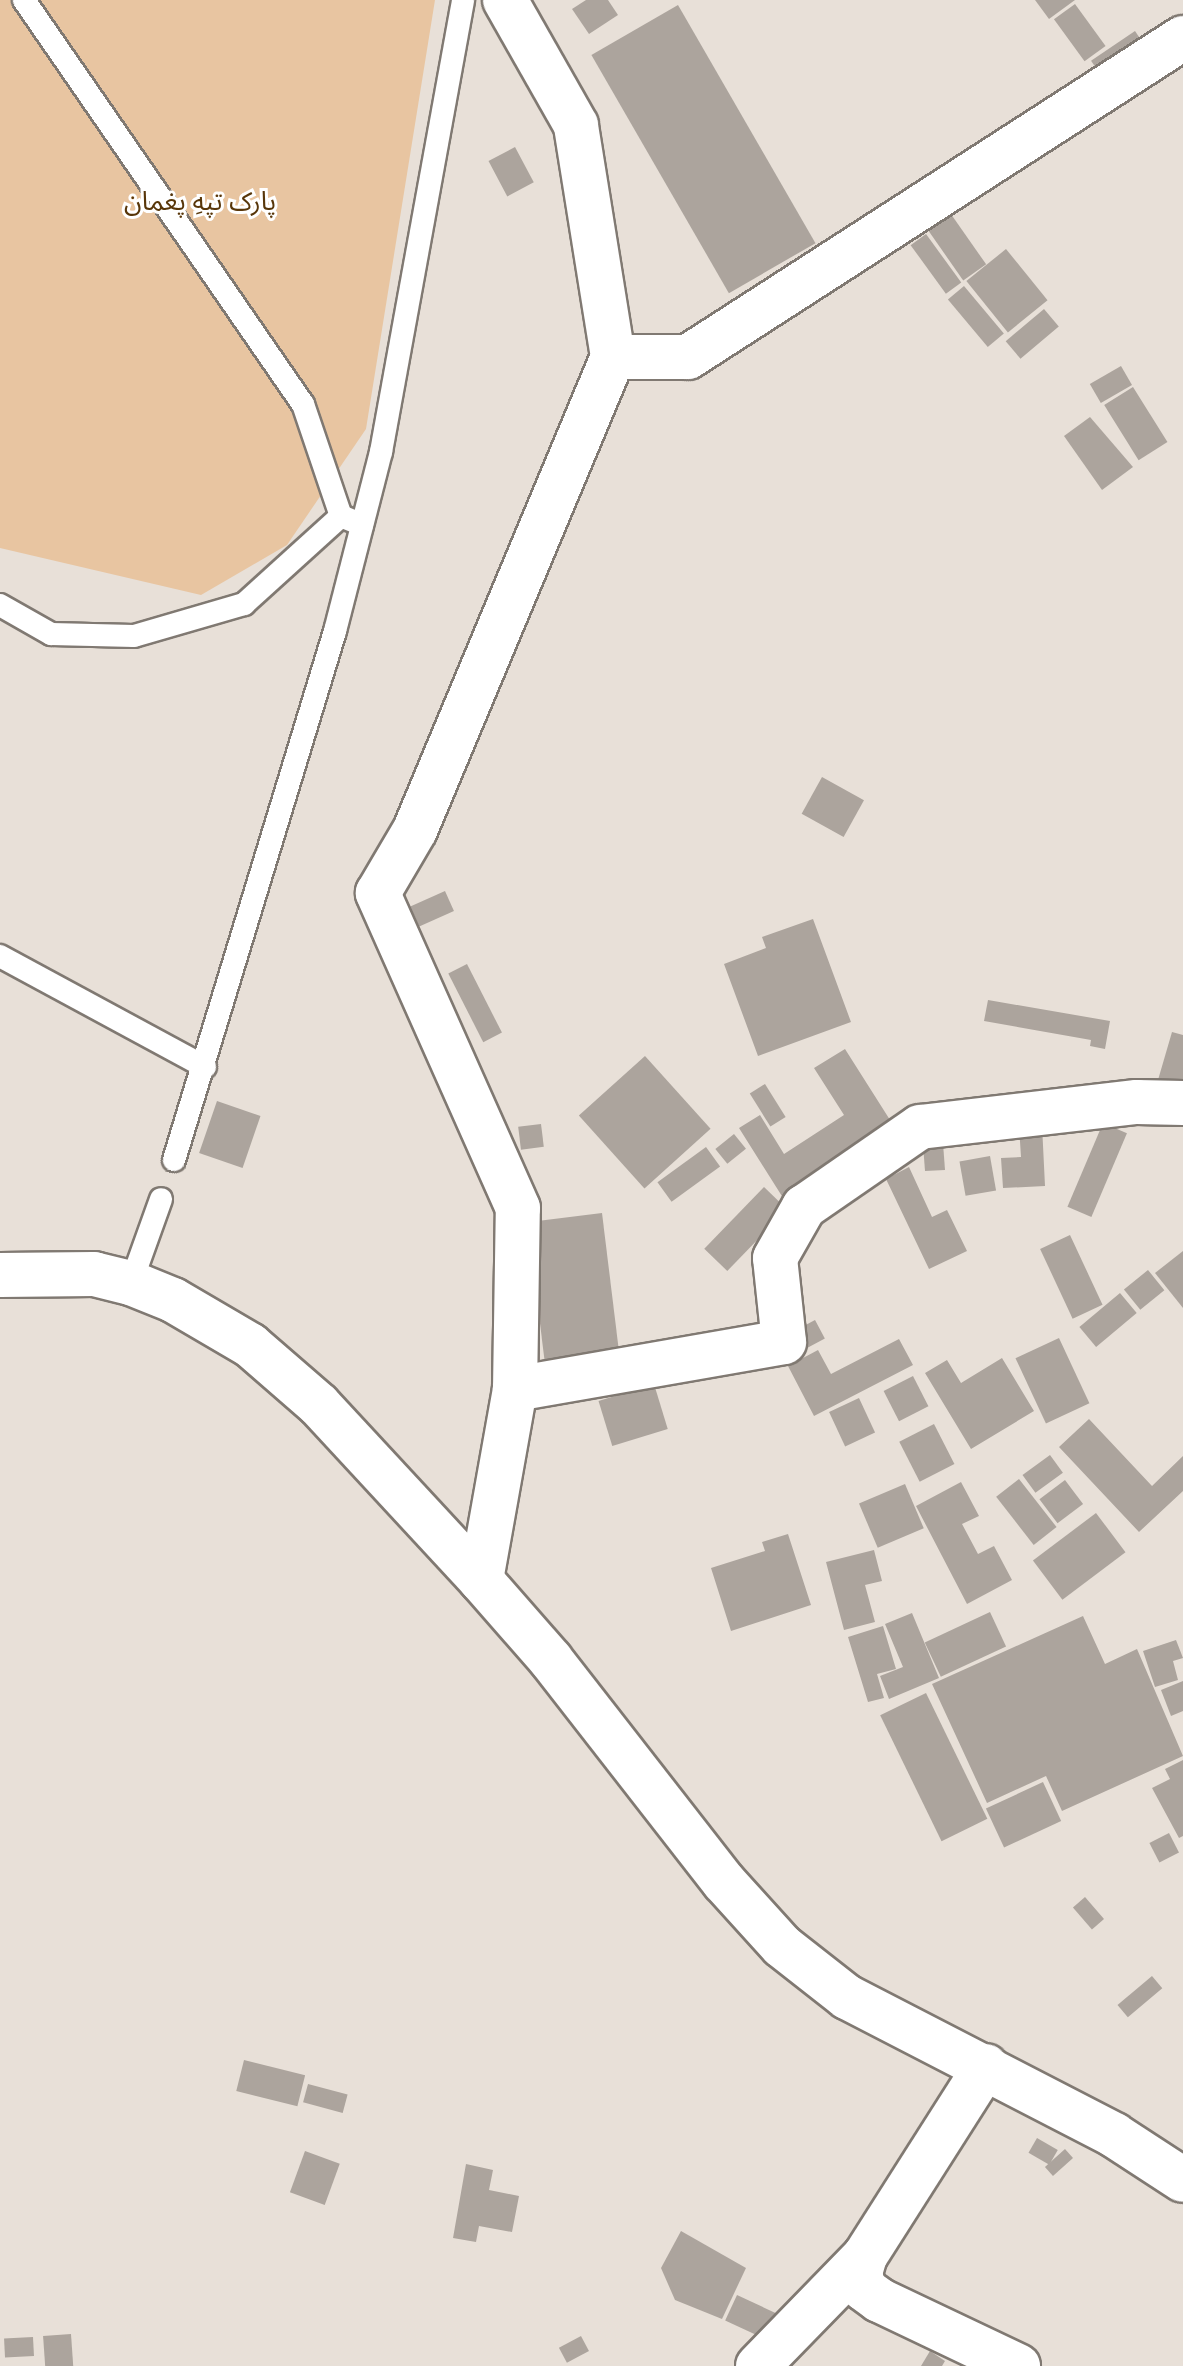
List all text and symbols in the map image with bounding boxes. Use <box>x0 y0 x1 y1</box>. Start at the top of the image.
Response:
park label: پارک تپهِ پغمان <box>124 185 276 217</box>

